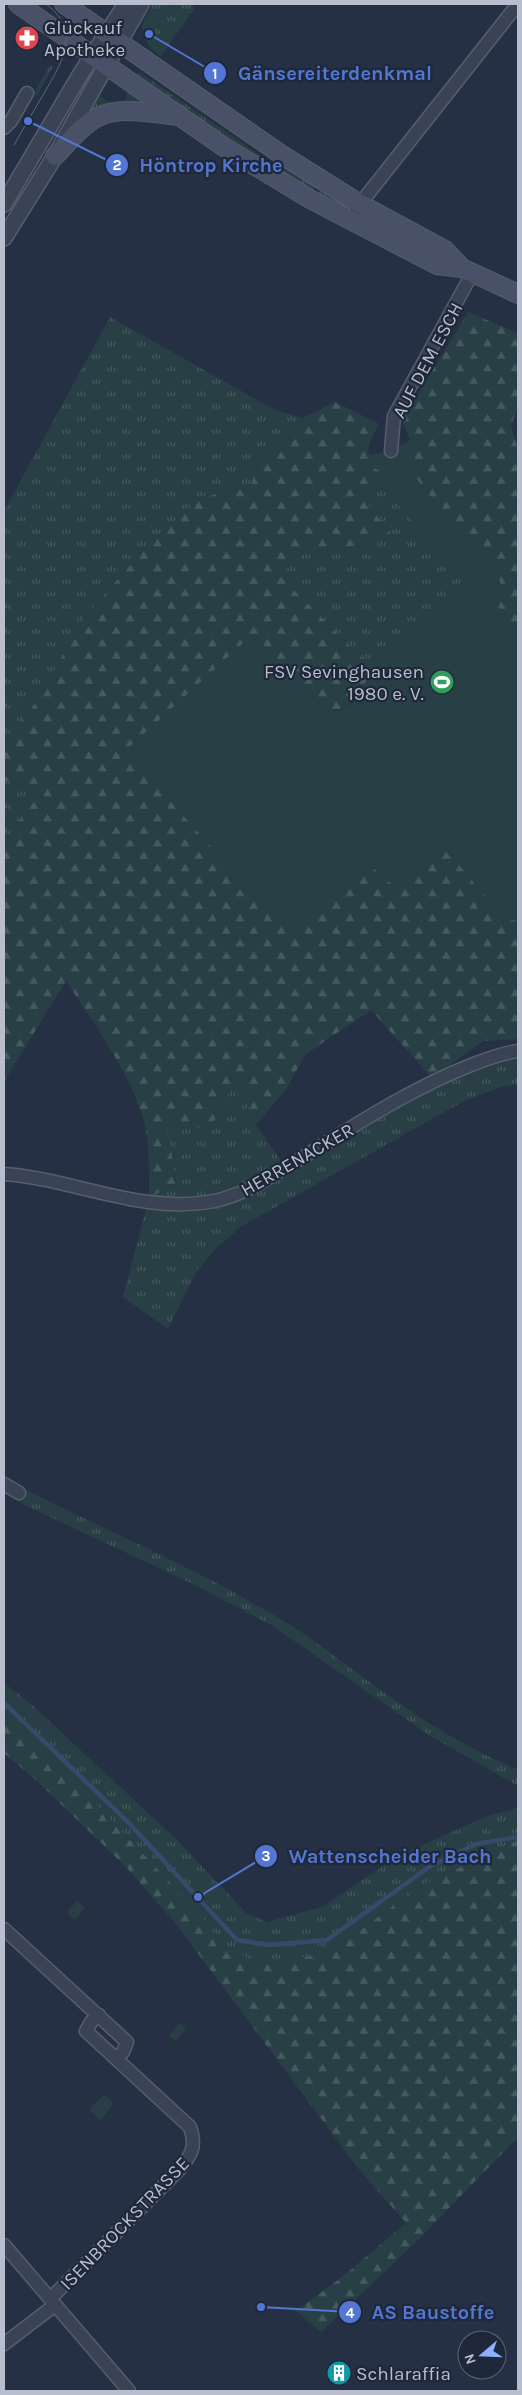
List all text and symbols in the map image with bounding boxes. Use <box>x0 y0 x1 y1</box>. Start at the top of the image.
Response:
place label: Glückauf Apotheke <box>44 17 125 61</box>
pharmacy icon: Glückauf Apotheke <box>14 25 40 51</box>
callout: Gänsereiterdenkmal <box>203 56 442 91</box>
text: Gänsereiterdenkmal <box>238 62 432 85</box>
text: 1 <box>212 65 218 83</box>
callout: Höntrop Kirche <box>105 147 293 182</box>
text: Höntrop Kirche <box>139 154 283 177</box>
text: 2 <box>112 156 122 174</box>
street label: AUF DEM ESCH <box>388 299 468 422</box>
place label: FSV Sevinghausen 1980 e. V. <box>264 661 424 705</box>
sports icon: FSV Sevinghausen 1980 e. V. <box>429 669 455 695</box>
street label: HERRENACKER <box>237 1119 358 1201</box>
callout: Wattenscheider Bach <box>254 1838 502 1873</box>
text: Wattenscheider Bach <box>289 1845 491 1868</box>
text: 3 <box>261 1847 271 1865</box>
street label: ISENBROCKSTRASSE <box>55 2153 194 2295</box>
callout: AS Baustoffe <box>337 2295 505 2330</box>
text: AS Baustoffe <box>372 2301 494 2324</box>
text: 4 <box>346 2304 355 2322</box>
north arrow <box>457 2330 507 2380</box>
text: N <box>461 2352 480 2367</box>
building icon: Schlaraffia <box>326 2360 352 2386</box>
place label: Schlaraffia <box>356 2363 451 2385</box>

